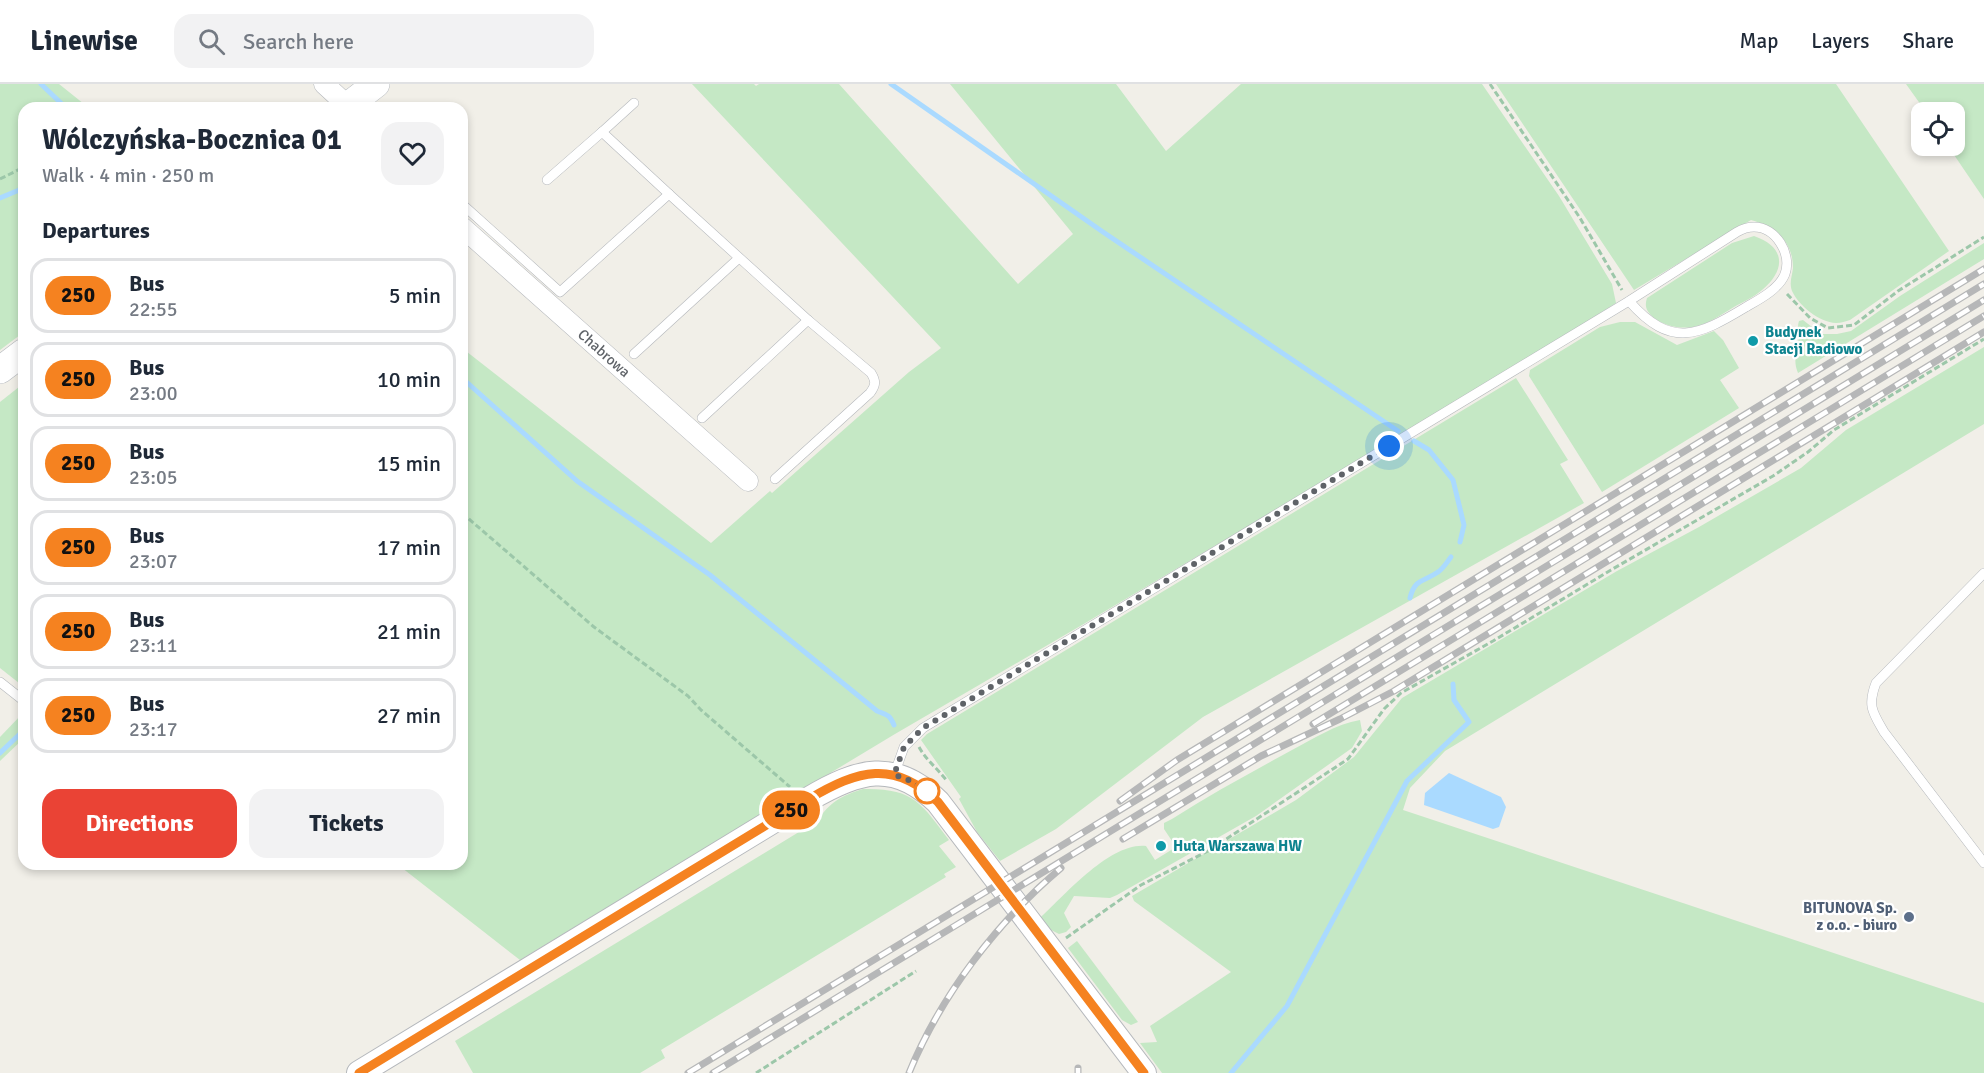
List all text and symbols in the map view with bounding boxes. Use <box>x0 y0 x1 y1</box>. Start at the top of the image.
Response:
search box <box>174 14 594 68</box>
text: Linewise <box>30 24 138 58</box>
icon: search <box>195 25 228 58</box>
text: Search here <box>243 28 354 55</box>
text: Map <box>1740 28 1778 54</box>
text: Layers <box>1811 28 1869 54</box>
text: Share <box>1902 28 1954 54</box>
map controls <box>1911 102 1965 156</box>
button: locate <box>1911 102 1965 156</box>
button: heart <box>381 122 444 185</box>
text: Wólczyńska-Bocznica 01 <box>42 123 342 157</box>
text: Walk · 4 min · 250 m <box>42 163 214 188</box>
text: Departures <box>42 217 150 244</box>
text: Bus <box>129 270 164 297</box>
text: 250 <box>61 282 95 308</box>
text: 5 min <box>389 282 441 309</box>
text: 22:55 <box>129 297 178 322</box>
place label: Budynek Stacji Radiowo <box>1765 323 1863 358</box>
street label: Chabrowa <box>574 325 634 381</box>
marker: Budynek Stacji Radiowo <box>1746 334 1760 348</box>
text: Bus <box>129 354 164 381</box>
text: 250 <box>61 366 95 392</box>
text: 10 min <box>377 366 441 393</box>
text: 23:00 <box>129 381 178 406</box>
your location <box>1374 431 1404 461</box>
text: Bus <box>129 438 164 465</box>
text: 250 <box>61 450 95 476</box>
text: 15 min <box>377 450 441 477</box>
text: 23:05 <box>129 465 178 490</box>
text: Bus <box>129 522 164 549</box>
text: 250 <box>61 534 95 560</box>
text: 17 min <box>377 534 441 561</box>
text: 23:07 <box>129 549 178 574</box>
text: Bus <box>129 606 164 633</box>
text: 250 <box>61 618 95 644</box>
text: 21 min <box>377 618 441 645</box>
text: 23:11 <box>129 633 178 658</box>
text: Bus <box>129 690 164 717</box>
text: 250 <box>61 702 95 728</box>
text: 27 min <box>377 702 441 729</box>
text: 23:17 <box>129 717 178 742</box>
unlabelled marker <box>914 778 940 804</box>
button: Directions <box>42 789 237 858</box>
button: Tickets <box>249 789 444 858</box>
line badge: 250 <box>756 790 826 830</box>
text: 250 <box>774 797 808 823</box>
place label: Huta Warszawa HW <box>1173 837 1302 855</box>
marker: Huta Warszawa HW <box>1154 839 1168 853</box>
place label: BITUNOVA Sp. z o.o. - biuro <box>1803 899 1897 934</box>
marker: BITUNOVA Sp. z o.o. - biuro <box>1902 910 1916 924</box>

